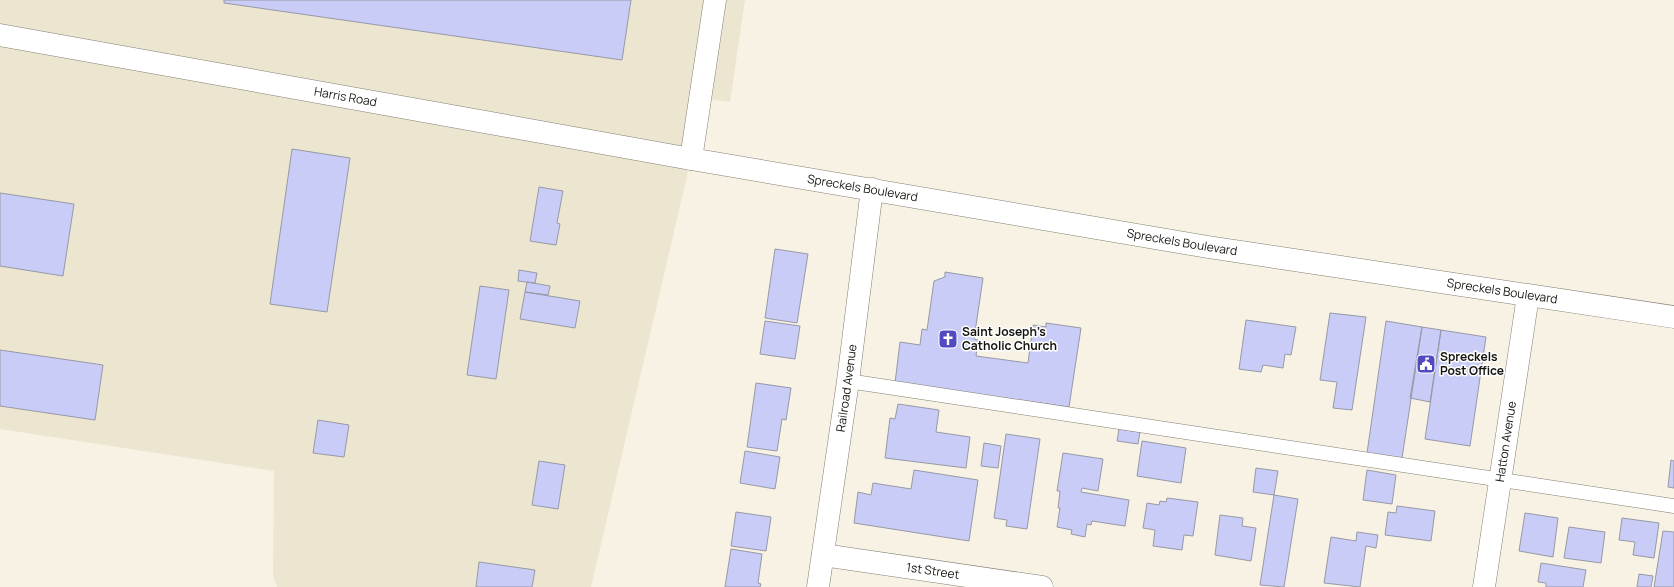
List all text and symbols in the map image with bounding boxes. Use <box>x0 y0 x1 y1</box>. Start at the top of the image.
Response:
street label: Harris Road <box>313 83 378 110</box>
street label: Spreckels Boulevard <box>806 170 919 205</box>
street label: Spreckels Boulevard <box>1125 224 1238 259</box>
street label: Spreckels Boulevard <box>1446 274 1559 307</box>
place label: Saint Joseph’s Catholic Church <box>962 323 1057 354</box>
church icon: Saint Joseph’s Catholic Church <box>937 328 959 350</box>
street label: Railroad Avenue <box>832 343 861 433</box>
place label: Spreckels Post Office <box>1440 348 1504 379</box>
public building icon: Spreckels Post Office <box>1415 353 1437 375</box>
street label: Hatton Avenue <box>1491 400 1520 483</box>
street label: 1st Street <box>905 558 961 583</box>

